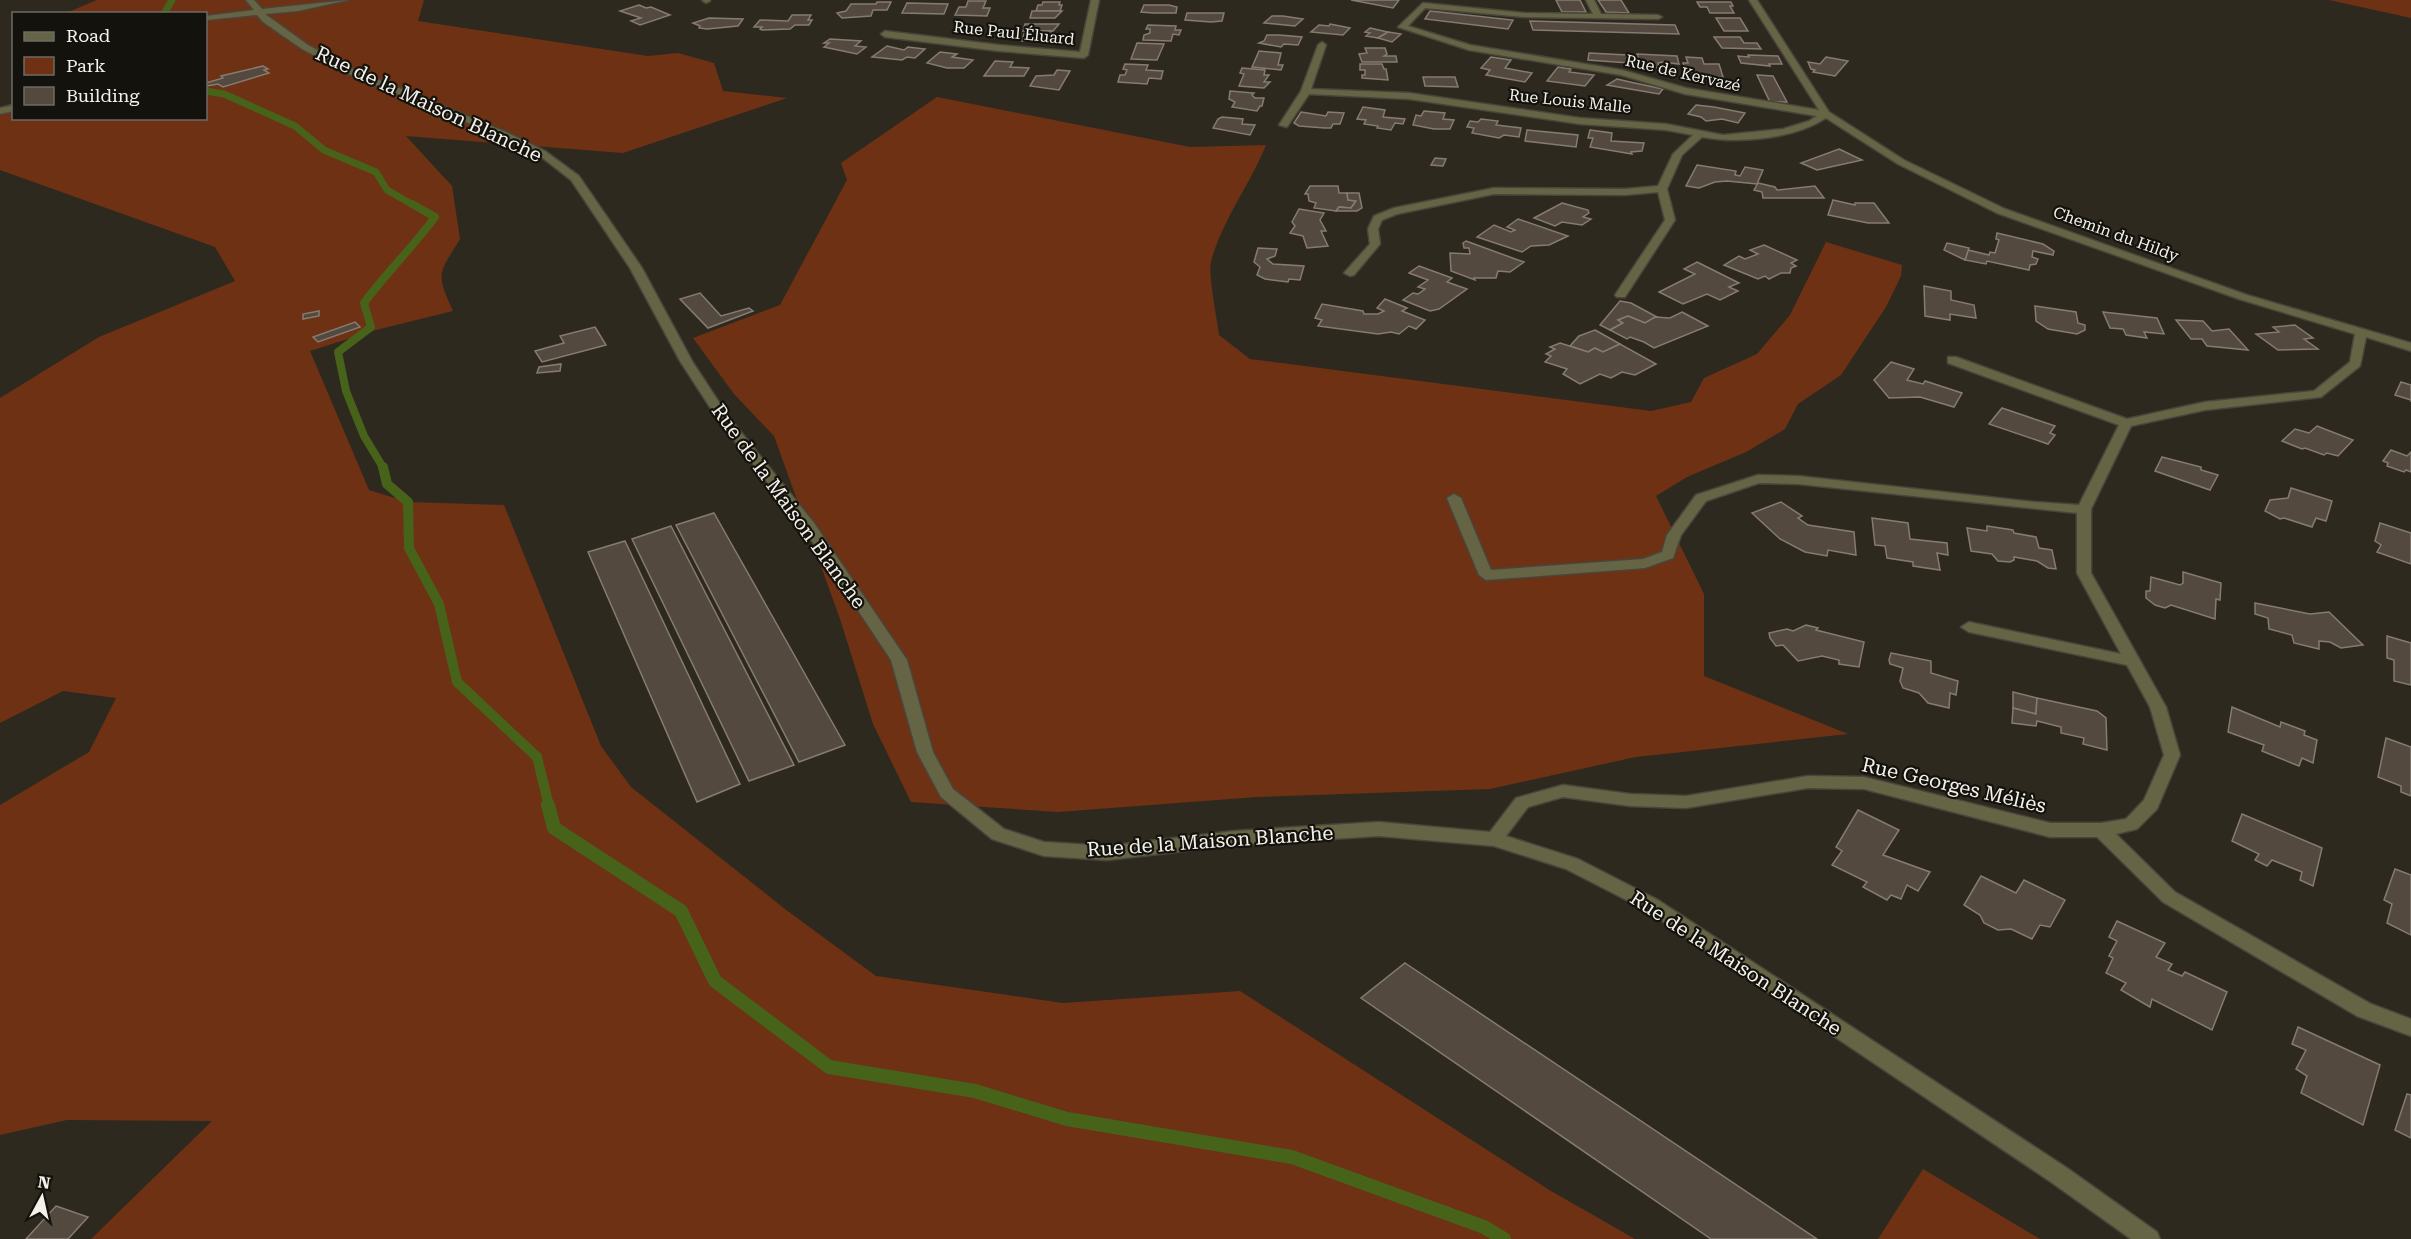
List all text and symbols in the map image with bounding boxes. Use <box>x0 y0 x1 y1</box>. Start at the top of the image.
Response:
legend <box>12 12 207 120</box>
street label: Rue Paul Éluard <box>953 17 1075 49</box>
text: Road <box>66 25 111 46</box>
street label: Rue de la Maison Blanche <box>312 41 546 167</box>
street label: Rue de Kervazé <box>1624 51 1743 96</box>
text: Park <box>66 55 106 76</box>
text: Building <box>66 85 140 106</box>
street label: Rue Louis Malle <box>1508 85 1632 117</box>
street label: Chemin du Hildy <box>2051 202 2182 266</box>
street label: Rue de la Maison Blanche <box>707 399 871 613</box>
street label: Rue Georges Méliès <box>1860 752 2048 818</box>
street label: Rue de la Maison Blanche <box>1086 820 1334 862</box>
street label: Rue de la Maison Blanche <box>1626 886 1846 1040</box>
north arrow <box>12 1167 72 1227</box>
text: N <box>37 1172 51 1193</box>

